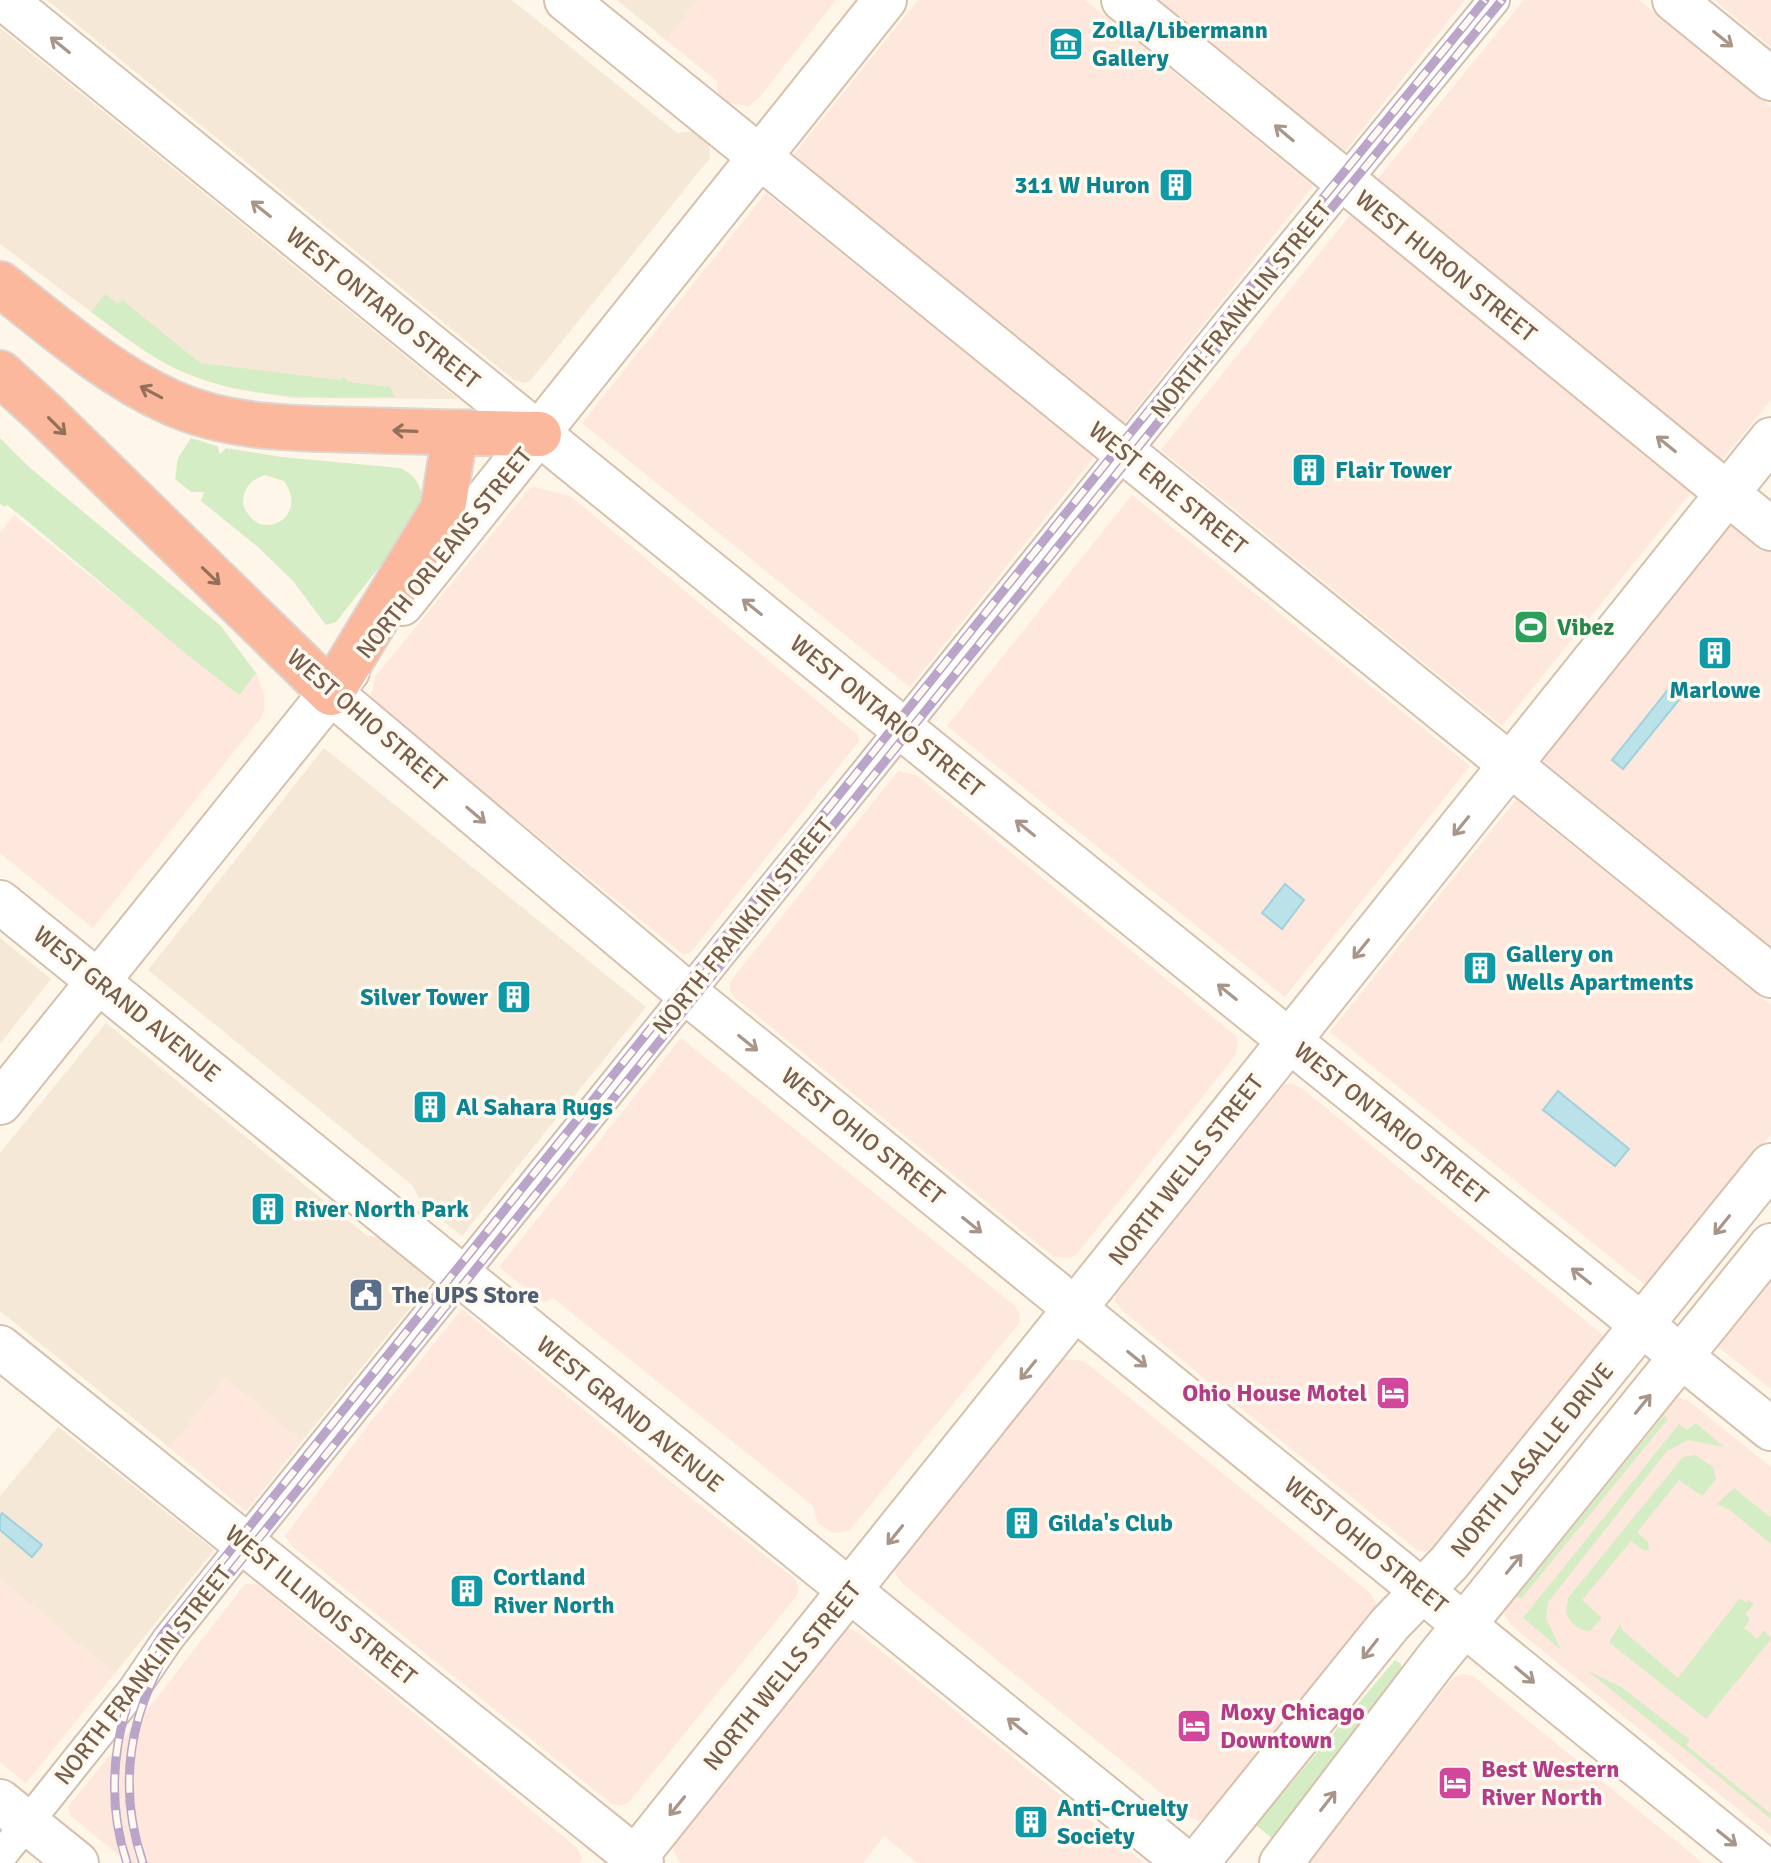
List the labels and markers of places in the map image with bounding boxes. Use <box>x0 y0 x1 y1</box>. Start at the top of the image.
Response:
place label: Zolla/Libermann Gallery <box>1092 15 1268 73</box>
museum icon: Zolla/Libermann Gallery <box>1047 25 1085 63</box>
building icon: 311 W Huron <box>1157 166 1195 204</box>
place label: 311 W Huron <box>1014 170 1150 200</box>
building icon: Flair Tower <box>1290 451 1328 489</box>
place label: Flair Tower <box>1335 455 1452 485</box>
sports icon: Vibez <box>1512 608 1550 646</box>
place label: Vibez <box>1557 612 1614 642</box>
building icon: Marlowe <box>1696 634 1734 672</box>
place label: Marlowe <box>1669 675 1761 705</box>
place label: Gallery on Wells Apartments <box>1506 939 1694 997</box>
building icon: Gallery on Wells Apartments <box>1461 949 1499 987</box>
building icon: Silver Tower <box>495 978 533 1016</box>
place label: Silver Tower <box>360 982 488 1012</box>
building icon: Al Sahara Rugs <box>411 1088 449 1126</box>
place label: Al Sahara Rugs <box>456 1092 613 1122</box>
building icon: River North Park <box>249 1190 287 1228</box>
place label: River North Park <box>294 1194 469 1224</box>
public building icon: The UPS Store <box>347 1276 385 1314</box>
place label: The UPS Store <box>392 1280 539 1310</box>
hotel icon: Ohio House Motel <box>1374 1374 1412 1412</box>
place label: Ohio House Motel <box>1182 1378 1367 1408</box>
building icon: Gilda's Club <box>1003 1504 1041 1542</box>
place label: Gilda's Club <box>1048 1508 1173 1538</box>
place label: Cortland River North <box>493 1562 614 1620</box>
building icon: Cortland River North <box>448 1572 486 1610</box>
place label: Moxy Chicago Downtown <box>1220 1697 1365 1755</box>
hotel icon: Moxy Chicago Downtown <box>1175 1707 1213 1745</box>
place label: Best Western River North <box>1481 1754 1619 1812</box>
hotel icon: Best Western River North <box>1436 1764 1474 1802</box>
place label: Anti-Cruelty Society <box>1057 1793 1188 1851</box>
building icon: Anti-Cruelty Society <box>1012 1803 1050 1841</box>

